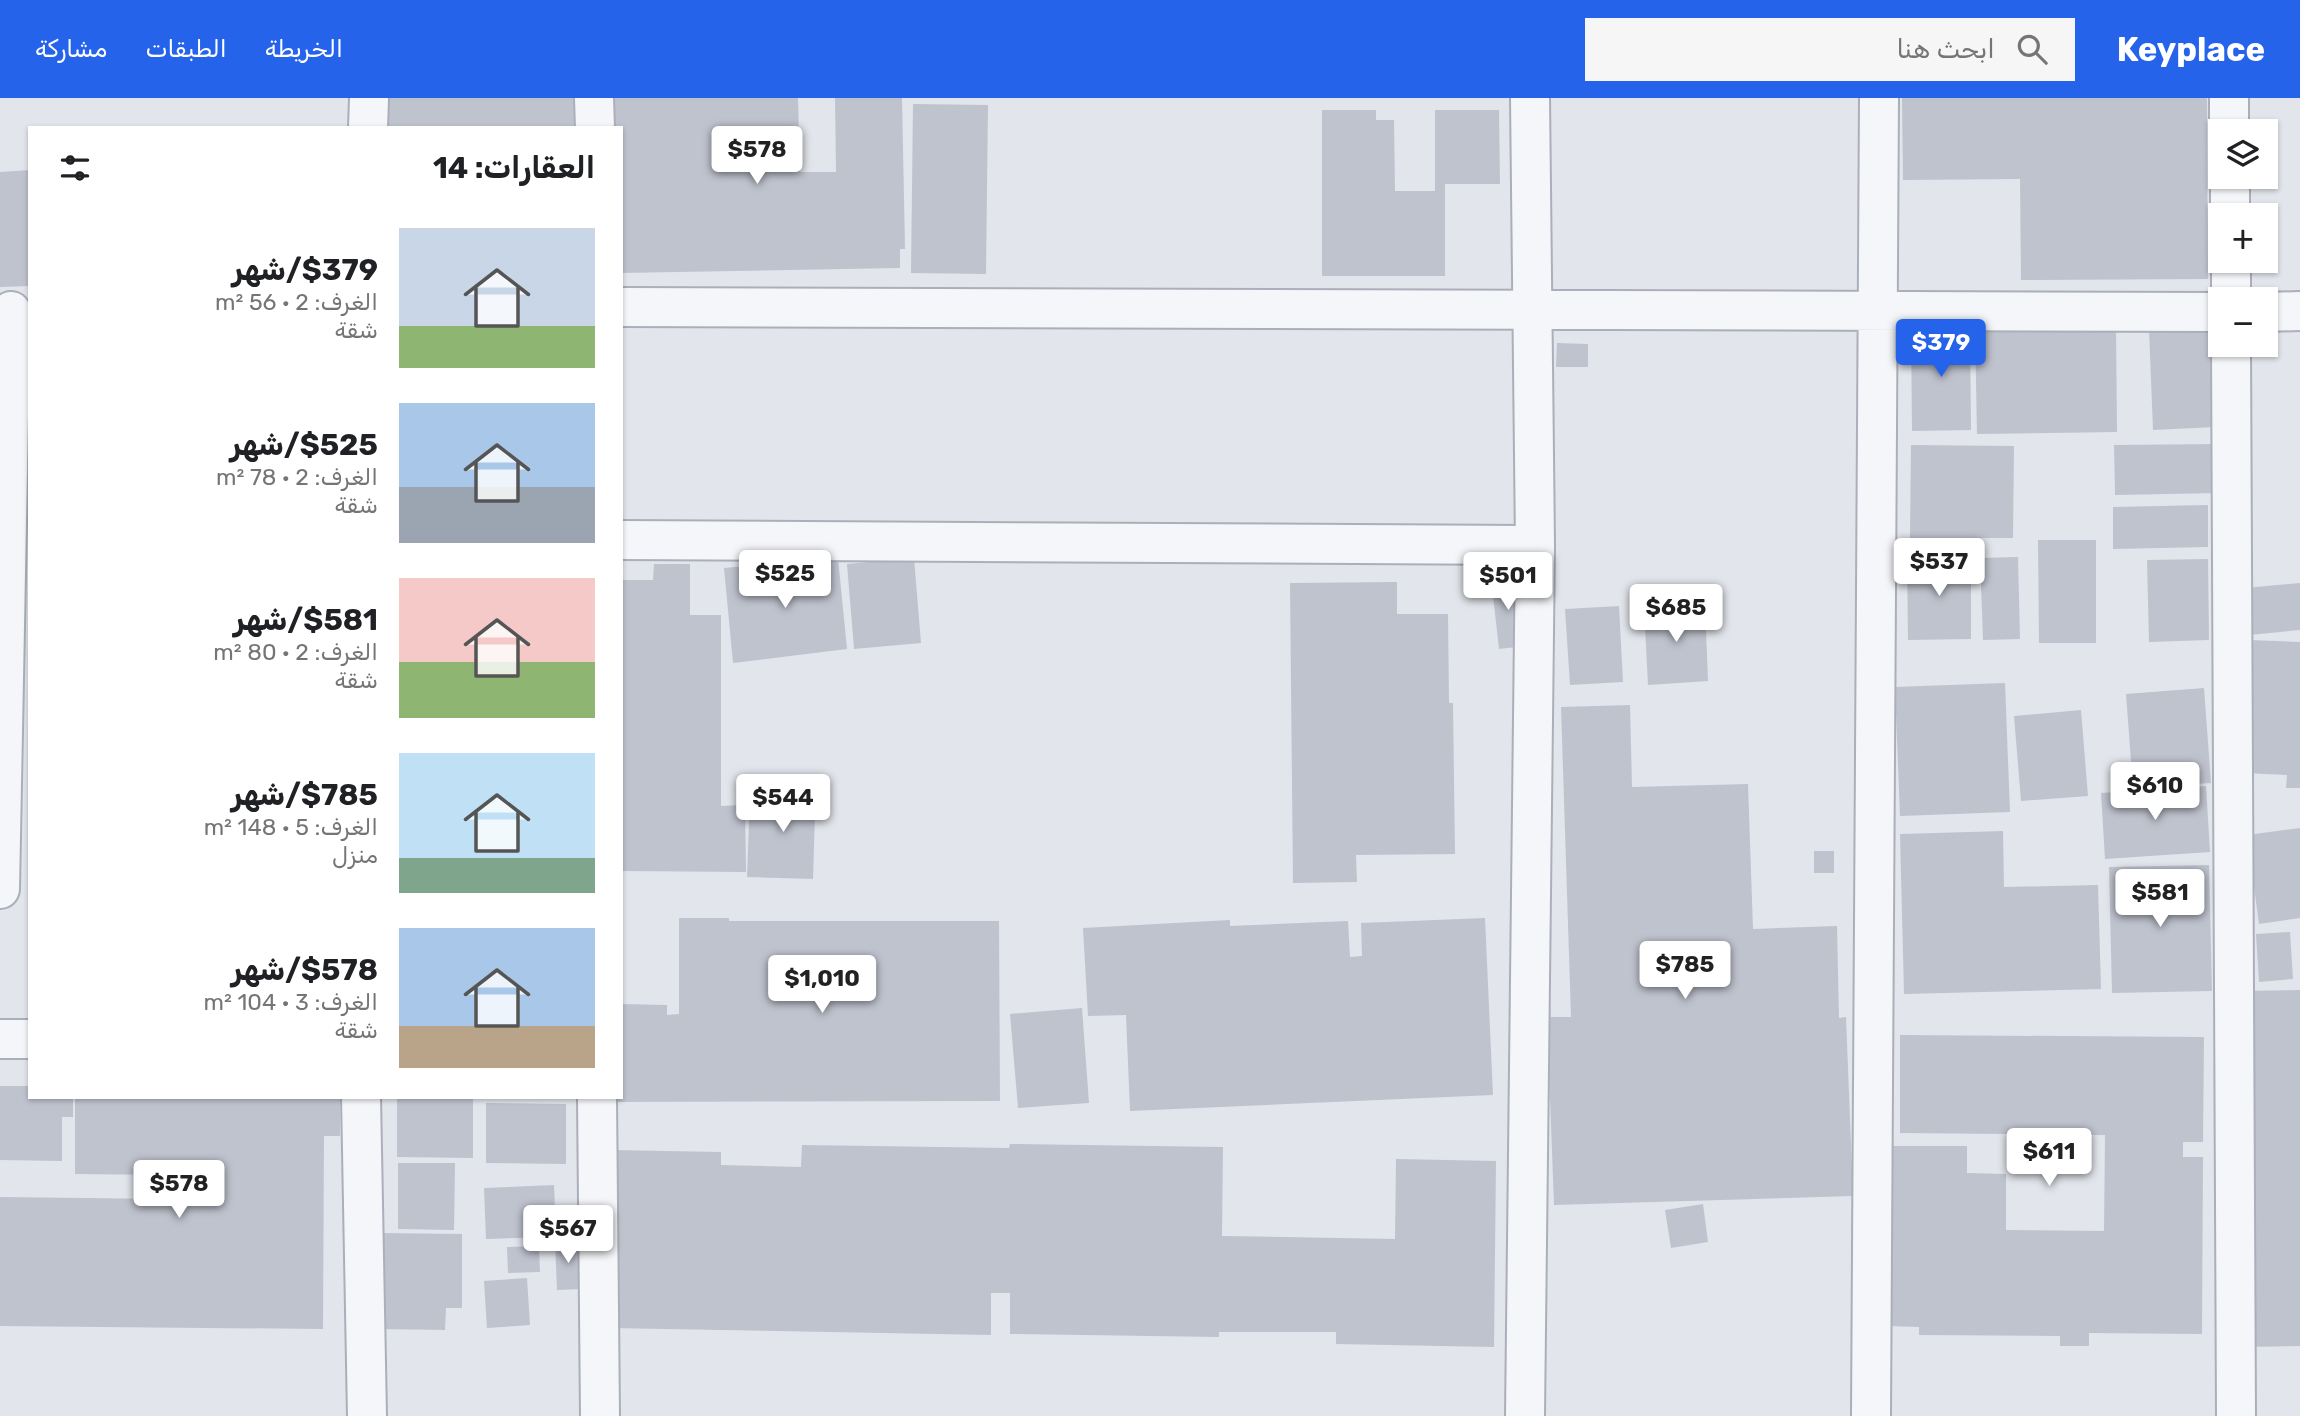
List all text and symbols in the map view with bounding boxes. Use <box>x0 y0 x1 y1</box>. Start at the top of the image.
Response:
search box <box>1585 18 2075 81</box>
icon: search <box>2013 30 2051 68</box>
text: Keyplace <box>2117 30 2265 69</box>
text: ابحث هنا <box>1897 34 1995 65</box>
text: مشاركة <box>35 35 107 63</box>
text: الطبقات <box>145 35 227 63</box>
text: الخريطة <box>265 35 343 63</box>
map controls <box>2208 119 2278 357</box>
button: layers <box>2208 119 2278 189</box>
pin: $578 <box>716 126 798 186</box>
text: $578 <box>728 135 786 163</box>
icon: filters <box>56 149 94 187</box>
text: العقارات: 14 <box>433 150 595 186</box>
button: + <box>2208 203 2278 273</box>
text: $379/شهر <box>232 252 378 288</box>
icon: home <box>455 256 539 340</box>
button: − <box>2208 287 2278 357</box>
text: الغرف: 2 · 56 m² <box>215 288 378 316</box>
text: شقة <box>334 316 378 344</box>
pin: $379 <box>1900 320 1982 379</box>
text: $379 <box>1912 328 1970 356</box>
text: $525/شهر <box>230 427 378 463</box>
icon: home <box>455 431 539 515</box>
text: الغرف: 2 · 78 m² <box>216 463 378 491</box>
text: شقة <box>334 491 378 519</box>
pin: $537 <box>1898 538 1980 598</box>
text: $537 <box>1910 547 1968 575</box>
pin: $525 <box>744 550 826 610</box>
pin: $501 <box>1467 552 1549 612</box>
text: $525 <box>755 559 815 587</box>
text: $501 <box>1479 561 1537 589</box>
pin: $685 <box>1635 584 1717 644</box>
text: $685 <box>1646 593 1706 621</box>
text: $581/شهر <box>234 602 378 638</box>
icon: home <box>455 606 539 690</box>
text: الغرف: 2 · 80 m² <box>213 638 378 666</box>
text: شقة <box>334 666 378 694</box>
pin: $610 <box>2114 762 2196 822</box>
text: $610 <box>2127 771 2183 799</box>
pin: $544 <box>742 774 824 834</box>
text: $785/شهر <box>231 777 378 813</box>
icon: home <box>455 781 539 865</box>
text: $544 <box>752 783 814 811</box>
text: الغرف: 5 · 148 m² <box>204 813 378 841</box>
text: منزل <box>332 841 378 869</box>
pin: $581 <box>2119 870 2201 929</box>
text: $581 <box>2131 878 2189 906</box>
pin: $785 <box>1644 942 1726 1001</box>
text: $785 <box>1656 950 1714 978</box>
text: $578/شهر <box>231 952 378 988</box>
icon: home <box>455 956 539 1040</box>
pin: $1,010 <box>765 956 879 1015</box>
text: $1,010 <box>784 964 860 992</box>
text: الغرف: 3 · 104 m² <box>204 988 378 1016</box>
text: شقة <box>334 1016 378 1044</box>
pin: $611 <box>2008 1128 2090 1188</box>
text: $611 <box>2023 1137 2075 1165</box>
pin: $578 <box>138 1160 220 1220</box>
text: $578 <box>150 1169 208 1197</box>
pin: $567 <box>527 1206 609 1265</box>
text: $567 <box>539 1214 597 1242</box>

